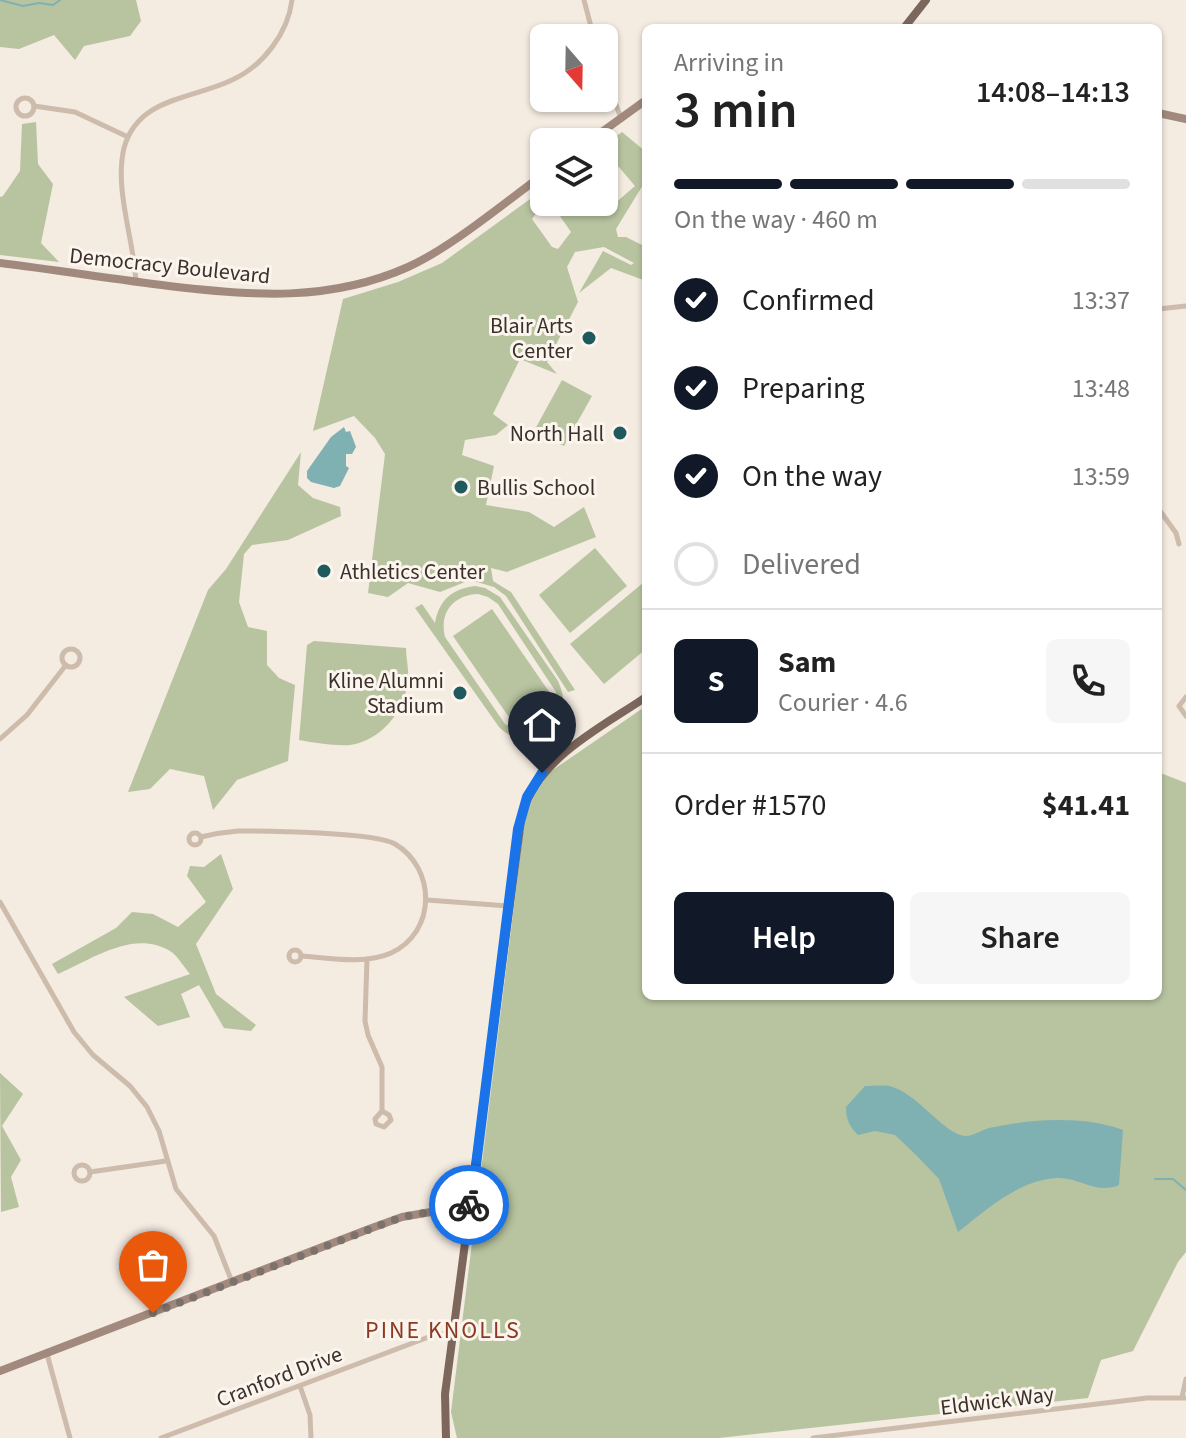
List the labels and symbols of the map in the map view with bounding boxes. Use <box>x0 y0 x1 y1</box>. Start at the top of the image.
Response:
north arrow <box>530 24 618 112</box>
street label: Democracy Boulevard <box>68 240 272 292</box>
place label: Blair Arts Center <box>490 310 573 367</box>
marker: Blair Arts Center <box>580 329 598 347</box>
place label: North Hall <box>510 418 604 450</box>
marker: North Hall <box>611 424 629 442</box>
place label: Bullis School <box>477 472 595 504</box>
marker: Bullis School <box>452 478 470 496</box>
place label: Athletics Center <box>340 556 485 588</box>
marker: Athletics Center <box>315 562 333 580</box>
place label: Kline Alumni Stadium <box>328 665 444 722</box>
marker: Kline Alumni Stadium <box>451 684 469 702</box>
pin <box>508 691 576 773</box>
courier <box>429 1165 509 1245</box>
pin <box>119 1231 187 1313</box>
district label: PINE KNOLLS <box>365 1313 521 1348</box>
street label: Cranford Drive <box>212 1338 347 1416</box>
street label: Eldwick Way <box>938 1378 1056 1424</box>

